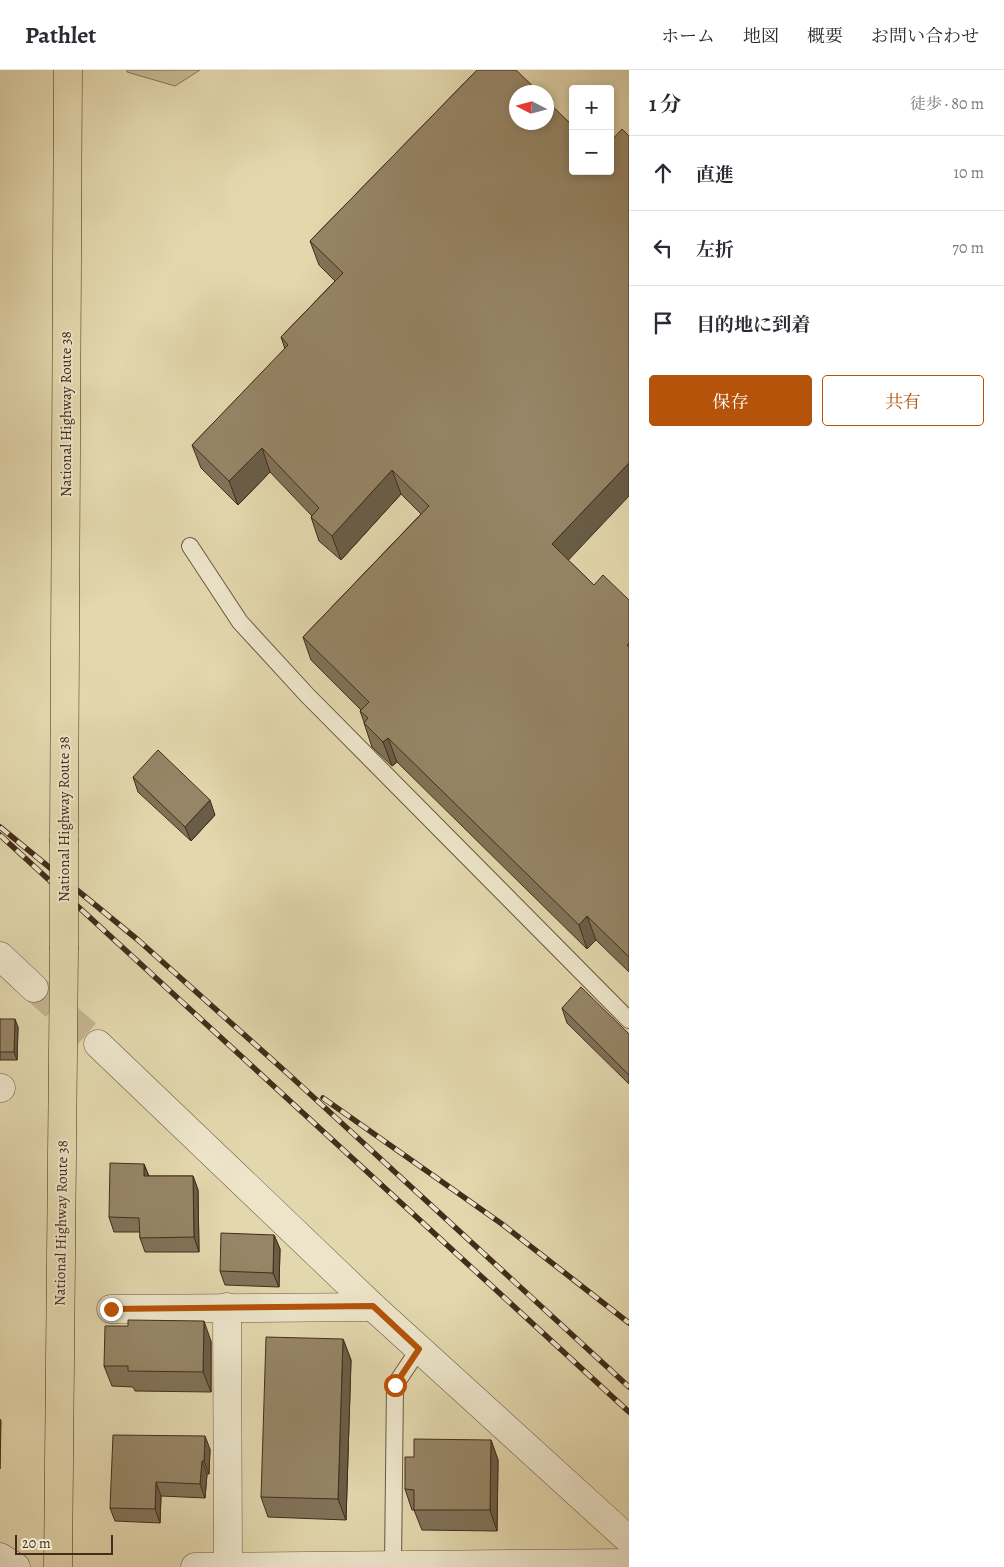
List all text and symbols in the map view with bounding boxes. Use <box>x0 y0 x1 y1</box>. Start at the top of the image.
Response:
text: Pathlet <box>25 19 96 51</box>
text: ホーム <box>661 24 715 48</box>
text: 地図 <box>743 24 779 48</box>
text: 概要 <box>807 24 843 48</box>
text: お問い合わせ <box>871 24 979 48</box>
north arrow <box>509 85 554 130</box>
map controls <box>569 85 614 175</box>
button: + <box>569 85 614 130</box>
text: 1 分 <box>649 90 681 118</box>
text: 徒歩 · 80 m <box>910 93 984 115</box>
button: − <box>569 130 614 175</box>
icon: ahead <box>649 159 677 187</box>
text: 直進 <box>696 162 734 188</box>
text: 10 m <box>954 162 984 184</box>
icon: left <box>649 234 677 262</box>
text: 左折 <box>696 237 734 263</box>
text: 70 m <box>952 237 984 259</box>
icon: arrive <box>649 309 677 337</box>
text: 目的地に到着 <box>696 312 810 338</box>
street label: National Highway Route 38 <box>56 331 76 497</box>
button: 保存 <box>649 375 812 426</box>
button: 共有 <box>822 375 984 426</box>
street label: National Highway Route 38 <box>54 736 74 902</box>
street label: National Highway Route 38 <box>50 1140 72 1306</box>
route end <box>100 1298 123 1321</box>
route start <box>384 1374 407 1397</box>
scale bar <box>15 1532 112 1555</box>
text: 20 m <box>22 1534 51 1553</box>

